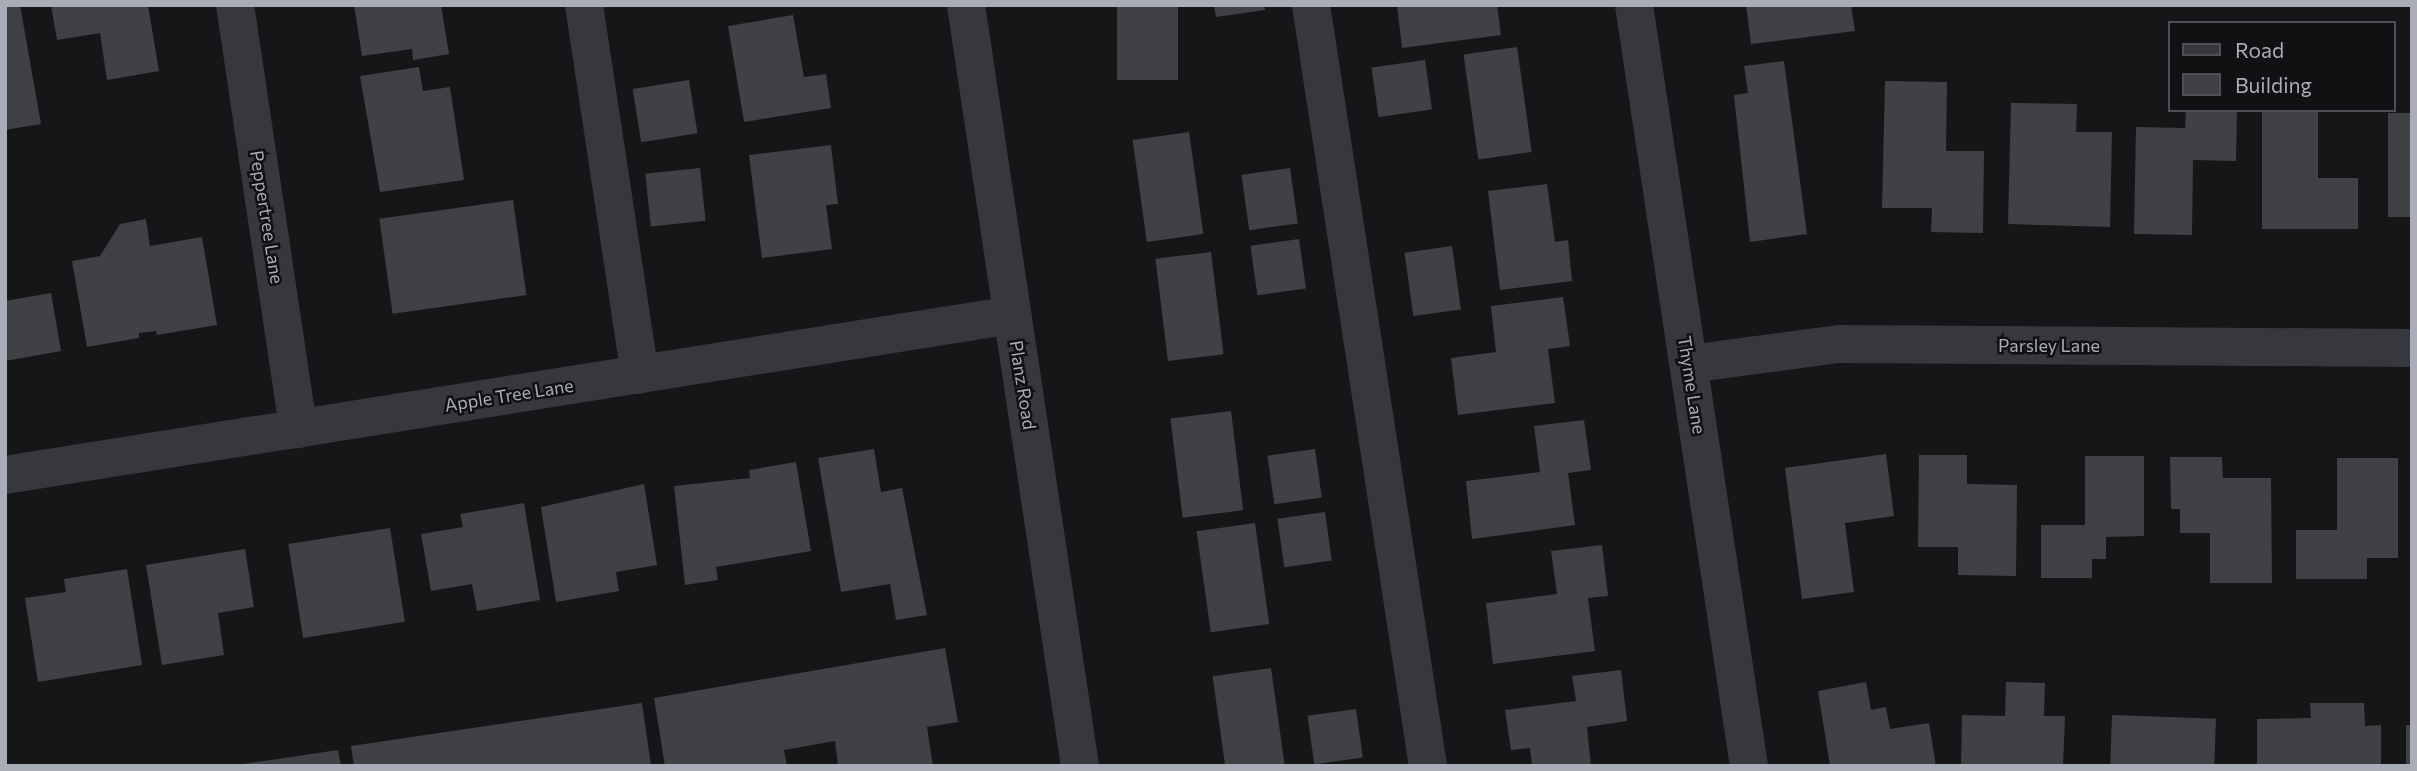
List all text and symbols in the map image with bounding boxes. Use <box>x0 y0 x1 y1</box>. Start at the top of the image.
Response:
legend <box>2168 21 2396 112</box>
text: Road <box>2235 37 2284 62</box>
text: Building <box>2235 72 2312 97</box>
street label: Peppertree Lane <box>246 149 288 285</box>
street label: Thyme Lane <box>1674 334 1710 436</box>
street label: Parsley Lane <box>1998 334 2100 356</box>
street label: Planz Road <box>1005 339 1041 431</box>
street label: Apple Tree Lane <box>443 374 575 416</box>

